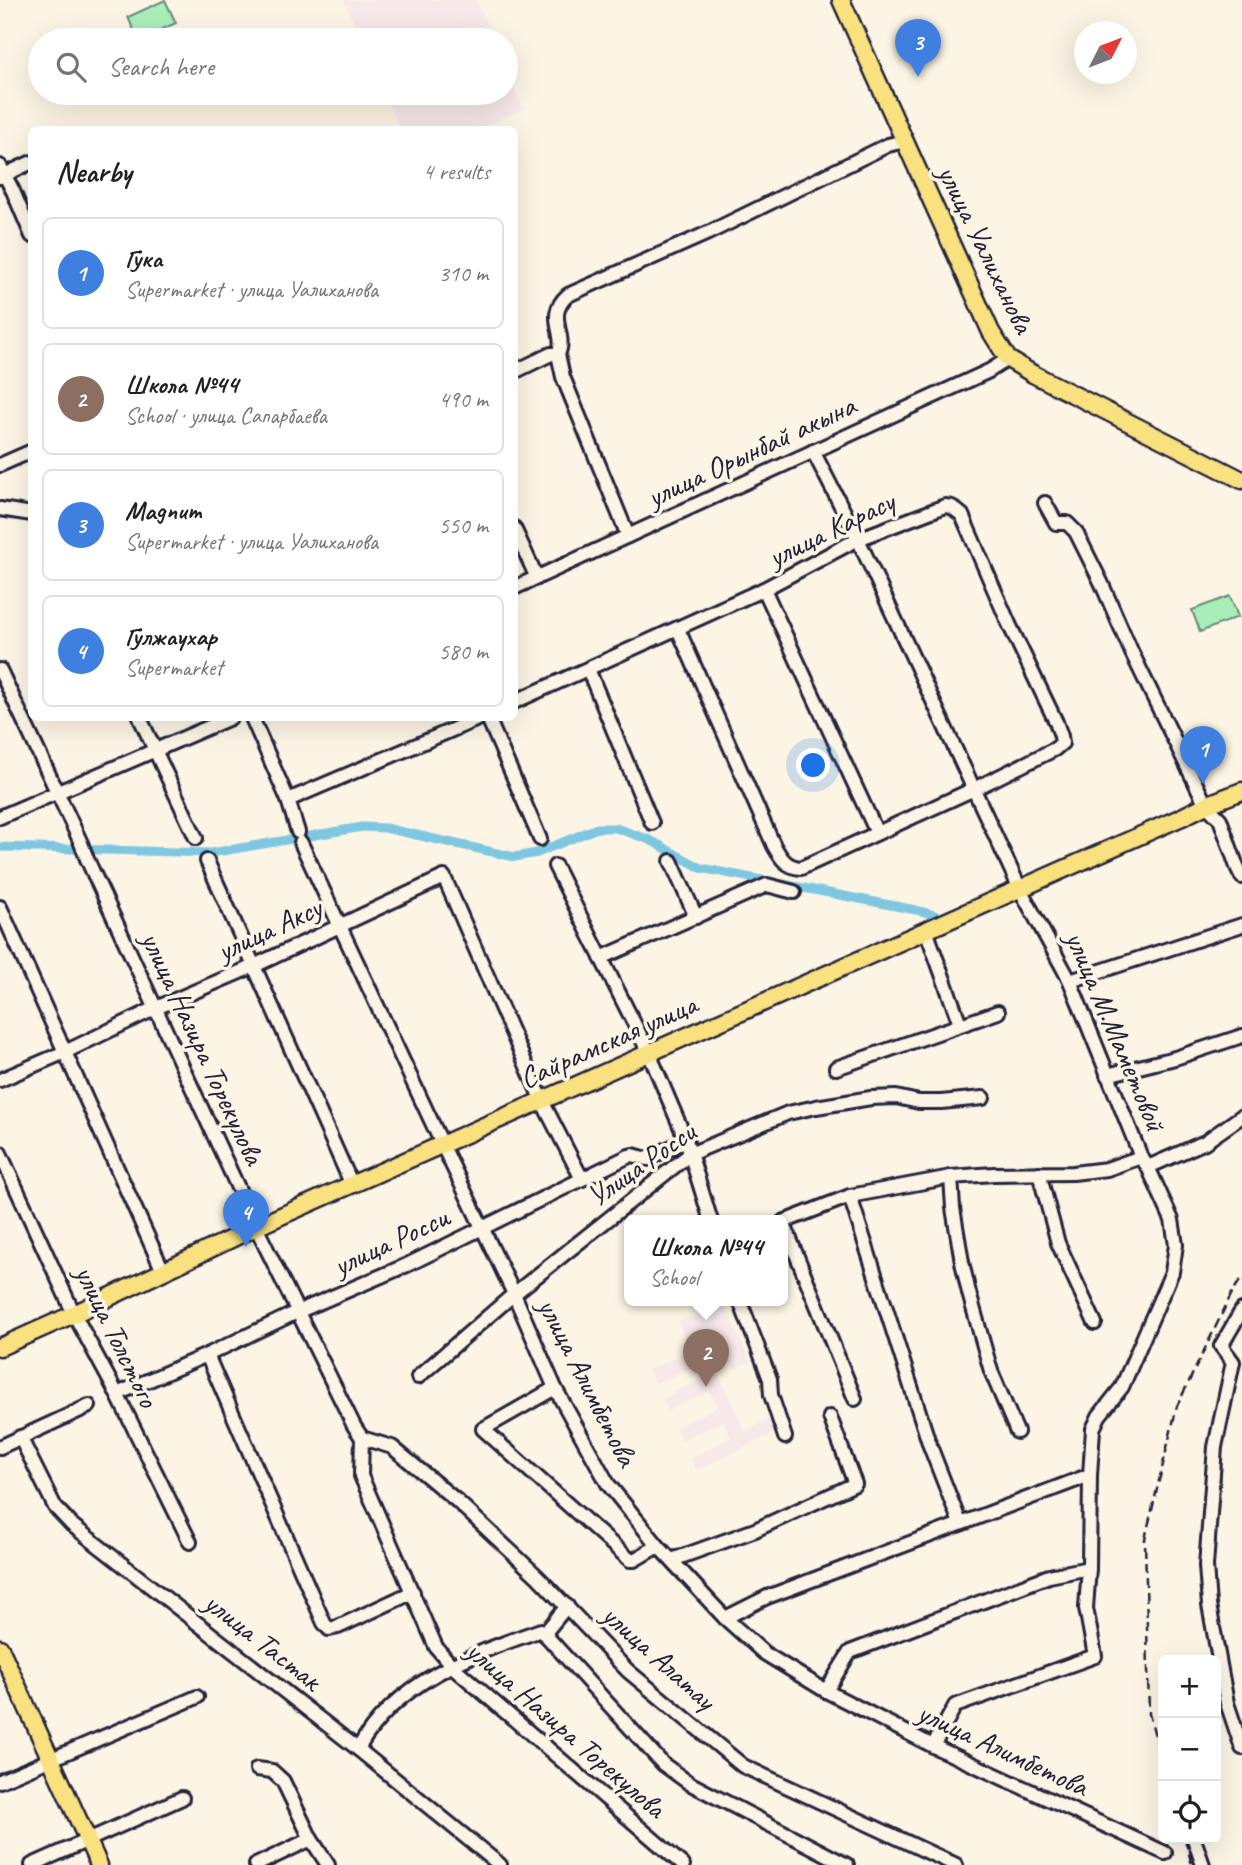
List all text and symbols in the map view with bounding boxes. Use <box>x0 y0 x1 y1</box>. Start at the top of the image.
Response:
pin: 3 <box>895 19 941 77</box>
north arrow <box>1074 21 1137 84</box>
search box <box>28 28 518 105</box>
icon: search <box>52 48 90 86</box>
text: Search here <box>108 50 214 83</box>
text: Nearby <box>56 153 132 191</box>
text: 4 results <box>423 157 490 186</box>
street label: улица Уалиханова <box>928 157 1044 341</box>
text: Гука <box>125 242 162 275</box>
text: 1 <box>76 259 86 288</box>
text: 310 m <box>439 259 488 288</box>
text: Supermarket · улица Уалиханова <box>125 275 378 304</box>
text: Школа №44 <box>125 368 238 401</box>
text: 2 <box>76 385 86 414</box>
text: 490 m <box>439 385 488 414</box>
street label: улица Орынбай акына <box>639 385 863 517</box>
text: School · улица Сапарбаева <box>125 401 327 430</box>
street label: улица Карасу <box>760 481 903 577</box>
text: Magnum <box>125 494 201 527</box>
text: 3 <box>76 511 86 540</box>
text: 550 m <box>439 511 488 540</box>
text: Supermarket · улица Уалиханова <box>125 527 378 556</box>
text: Гулжаухар <box>125 620 217 653</box>
text: 4 <box>76 637 86 666</box>
text: 580 m <box>439 637 488 666</box>
text: Supermarket <box>125 653 223 682</box>
pin: 1 <box>1180 726 1226 784</box>
your location <box>796 748 830 782</box>
street label: улица Аксу <box>209 887 330 970</box>
street label: улица М.Маметовой <box>1056 923 1176 1138</box>
street label: улица Назира Торекулова <box>132 924 274 1172</box>
street label: Сайрамская улица <box>513 984 705 1097</box>
street label: Улица Росси <box>579 1112 704 1215</box>
pin: 4 <box>223 1189 269 1247</box>
street label: улица Росси <box>325 1197 457 1285</box>
popup <box>624 1215 788 1306</box>
text: Школа №44 <box>649 1230 763 1263</box>
street label: улица Толстого <box>66 1257 168 1414</box>
text: School <box>649 1263 699 1292</box>
street label: улица Алимбетова <box>528 1290 648 1474</box>
pin: 2 <box>683 1329 729 1387</box>
street label: улица Тастак <box>195 1582 331 1700</box>
street label: улица Алатау <box>593 1595 726 1720</box>
street label: улица Назира Торекулова <box>457 1631 675 1827</box>
map controls <box>1158 1655 1221 1844</box>
button: + <box>1158 1655 1221 1718</box>
street label: улица Алимбетова <box>910 1692 1096 1806</box>
button: − <box>1158 1718 1221 1781</box>
button: locate <box>1158 1781 1221 1844</box>

